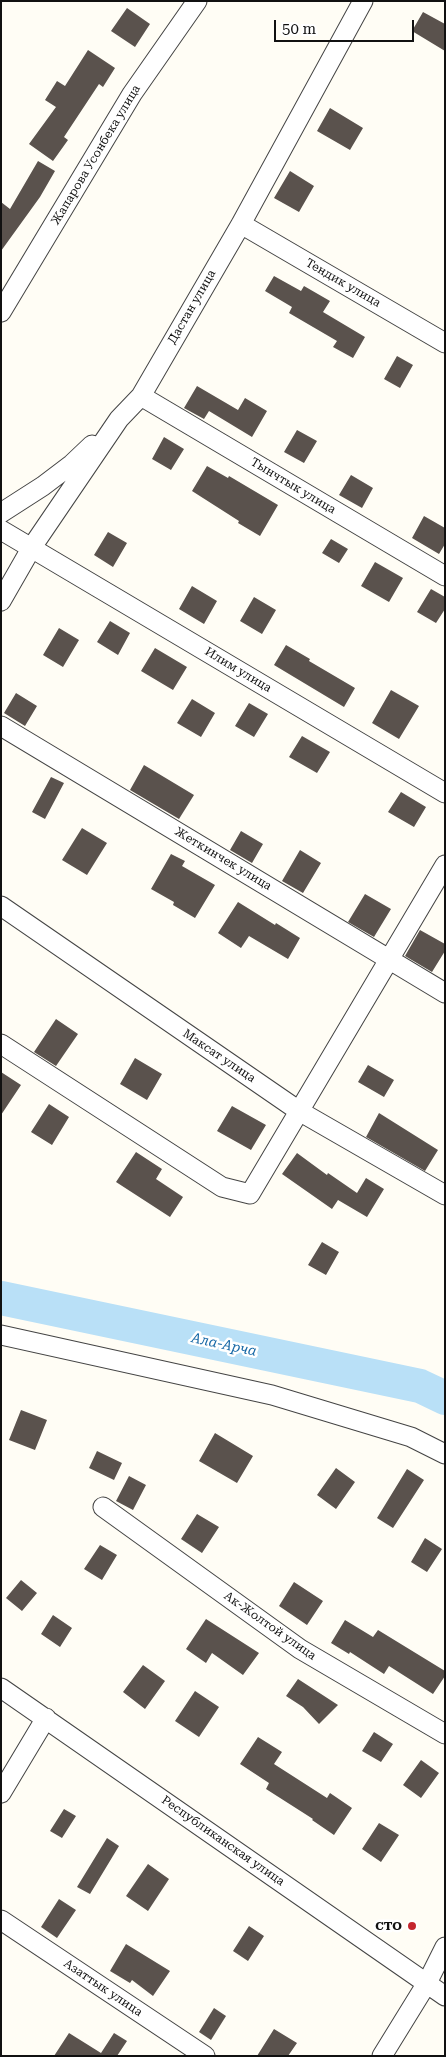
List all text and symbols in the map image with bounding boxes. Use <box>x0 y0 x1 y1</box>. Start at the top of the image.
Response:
scale bar <box>276 10 416 42</box>
text: 50 m <box>282 20 316 38</box>
street label: Жапарова Усонбека улица <box>48 82 144 228</box>
street label: Тендик улица <box>303 256 383 310</box>
street label: Дастан улица <box>165 267 219 347</box>
street label: Тынчтык улица <box>248 455 338 517</box>
street label: Илим улица <box>202 644 274 696</box>
street label: Жеткинчек улица <box>172 824 274 894</box>
street label: Максат улица <box>180 1026 258 1086</box>
water label: Ала-Арча <box>190 1330 258 1360</box>
street label: Ак-Жолтой улица <box>221 1589 319 1663</box>
street label: Республиканская улица <box>159 1793 287 1889</box>
place label: СТО <box>375 1919 402 1933</box>
marker: СТО <box>406 1920 418 1932</box>
street label: Азаттык улица <box>61 1956 145 2020</box>

